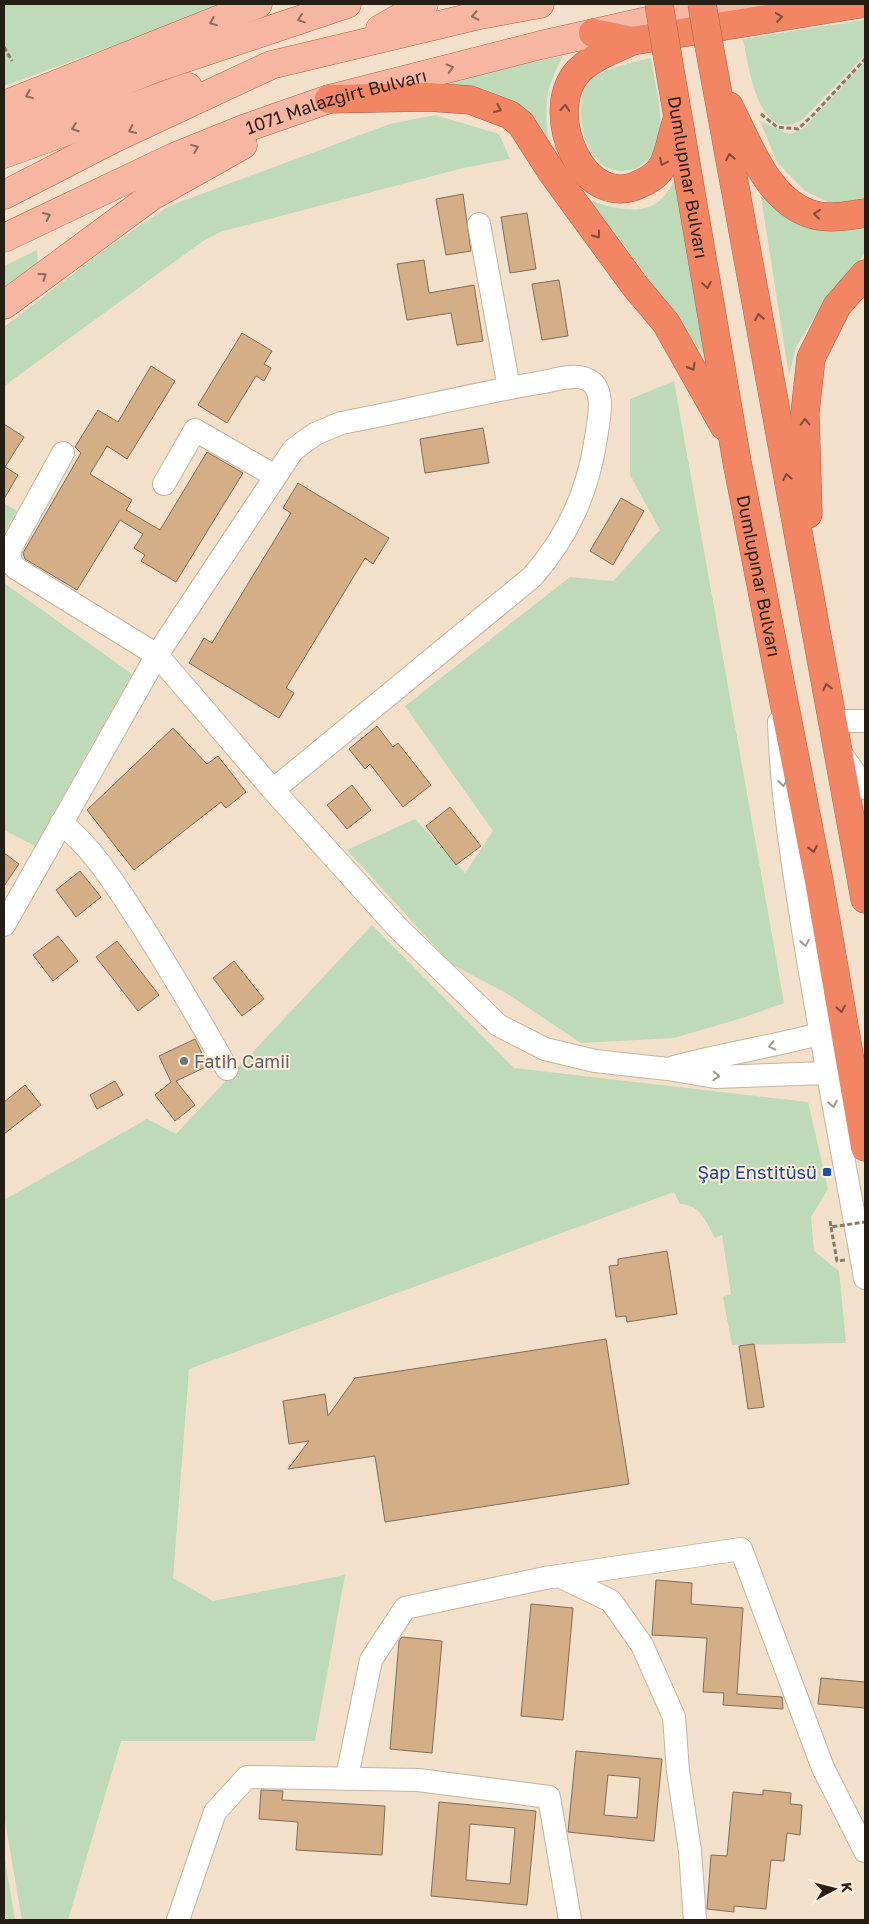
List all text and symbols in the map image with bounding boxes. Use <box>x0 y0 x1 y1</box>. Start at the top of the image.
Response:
one-way arrow <box>470 10 479 21</box>
one-way arrow <box>297 13 305 23</box>
one-way arrow <box>775 13 783 23</box>
one-way arrow <box>209 16 217 26</box>
one-way arrow <box>445 63 454 74</box>
street label: 1071 Malazgirt Bulvarı <box>242 64 429 138</box>
one-way arrow <box>25 89 34 99</box>
street label: Dumlupınar Bulvarı <box>664 94 713 260</box>
one-way arrow <box>493 103 502 114</box>
one-way arrow <box>559 104 570 112</box>
one-way arrow <box>71 122 80 132</box>
one-way arrow <box>128 124 137 134</box>
one-way arrow <box>190 144 199 154</box>
one-way arrow <box>725 152 735 161</box>
one-way arrow <box>659 157 669 166</box>
one-way arrow <box>813 209 821 220</box>
one-way arrow <box>42 212 51 222</box>
one-way arrow <box>591 229 600 239</box>
one-way arrow <box>37 273 47 282</box>
one-way arrow <box>702 281 712 290</box>
one-way arrow <box>754 312 764 321</box>
one-way arrow <box>685 361 695 370</box>
one-way arrow <box>800 418 810 426</box>
one-way arrow <box>783 472 793 481</box>
street label: Dumlupınar Bulvarı <box>733 493 786 659</box>
one-way arrow <box>822 682 832 691</box>
one-way arrow <box>777 779 788 787</box>
one-way arrow <box>807 845 818 854</box>
one-way arrow <box>800 939 810 948</box>
one-way arrow <box>836 1005 846 1014</box>
one-way arrow <box>768 1040 776 1051</box>
place label: Fatih Camii <box>194 1050 290 1072</box>
marker: Fatih Camii <box>178 1055 190 1067</box>
one-way arrow <box>713 1071 721 1082</box>
one-way arrow <box>827 1099 837 1108</box>
place label: Şap Enstitüsü <box>698 1161 817 1183</box>
marker: Şap Enstitüsü <box>821 1166 833 1178</box>
north arrow <box>809 1864 859 1914</box>
text: K <box>838 1881 856 1893</box>

